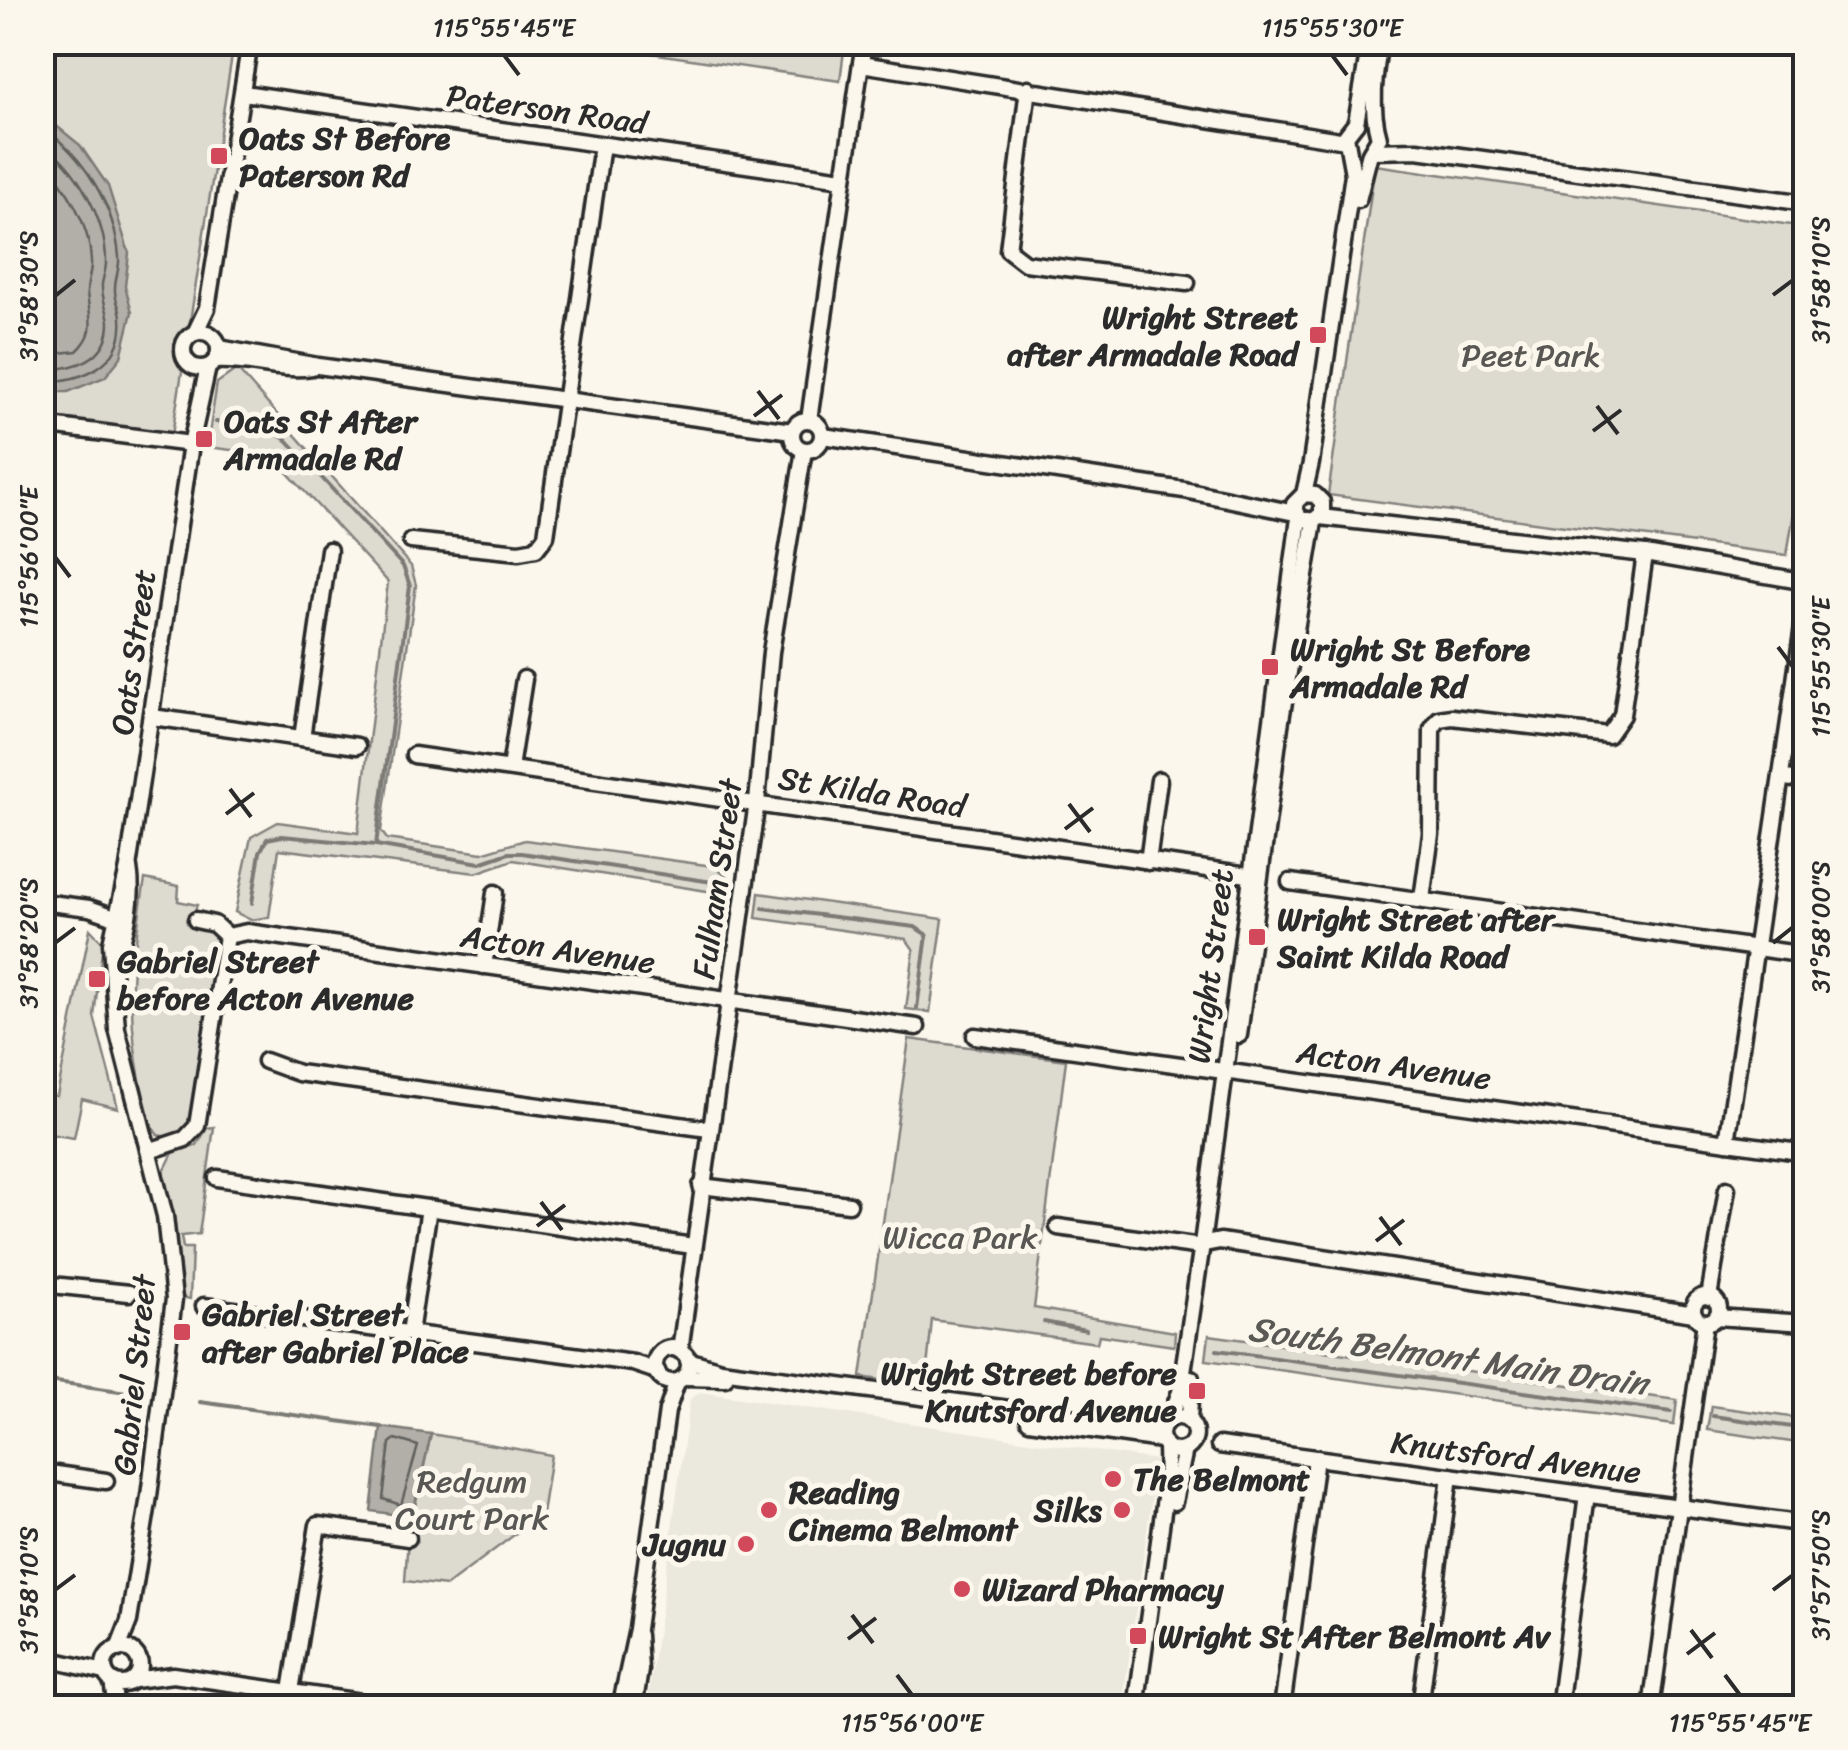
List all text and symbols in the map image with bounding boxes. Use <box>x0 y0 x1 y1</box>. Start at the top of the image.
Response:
text: 115°55'45"E <box>433 5 577 50</box>
text: 115°55'30"E <box>1261 5 1405 50</box>
street label: Paterson Road <box>443 67 653 152</box>
place label: Oats St Before Paterson Rd <box>239 110 451 204</box>
marker: Oats St Before Paterson Rd <box>208 145 230 167</box>
text: 31°58'10"S <box>1798 216 1843 344</box>
text: 31°58'30"S <box>6 231 51 361</box>
place label: Wright Street after Armadale Road <box>1006 289 1301 383</box>
marker: Wright Street after Armadale Road <box>1307 324 1329 346</box>
park label: Peet Park <box>1461 327 1601 384</box>
place label: Oats St After Armadale Rd <box>222 393 420 487</box>
marker: Oats St After Armadale Rd <box>193 428 215 450</box>
text: 115°56'00"E <box>6 484 51 628</box>
street label: Oats Street <box>94 565 173 739</box>
text: 115°55'30"E <box>1798 594 1843 738</box>
place label: Wright St Before Armadale Rd <box>1288 621 1530 715</box>
marker: Wright St Before Armadale Rd <box>1259 656 1281 678</box>
street label: St Kilda Road <box>774 750 972 836</box>
street label: Fulham Street <box>675 774 760 983</box>
text: 31°58'00"S <box>1798 860 1843 993</box>
street label: Wright Street <box>1170 865 1251 1067</box>
text: 31°58'20"S <box>6 877 51 1009</box>
place label: Wright Street after Saint Kilda Road <box>1276 891 1557 985</box>
street label: Acton Avenue <box>456 908 659 991</box>
marker: Wright Street after Saint Kilda Road <box>1246 926 1268 948</box>
place label: Gabriel Street before Acton Avenue <box>116 933 414 1027</box>
marker: Gabriel Street before Acton Avenue <box>86 968 108 990</box>
street label: Acton Avenue <box>1292 1024 1495 1107</box>
park label: Wicca Park <box>883 1209 1038 1266</box>
street label: Gabriel Street <box>96 1271 173 1478</box>
place label: Gabriel Street after Gabriel Place <box>201 1286 469 1380</box>
water label: South Belmont Main Drain <box>1244 1297 1656 1415</box>
marker: Gabriel Street after Gabriel Place <box>171 1321 193 1343</box>
place label: Wright Street before Knutsford Avenue <box>881 1345 1178 1439</box>
marker: Wright Street before Knutsford Avenue <box>1186 1380 1208 1402</box>
street label: Knutsford Avenue <box>1387 1414 1644 1501</box>
place label: The Belmont <box>1133 1451 1310 1508</box>
park label: Redgum Court Park <box>395 1453 550 1547</box>
place label: Reading Cinema Belmont <box>788 1464 1019 1558</box>
marker: The Belmont <box>1102 1468 1124 1490</box>
place label: Silks <box>1033 1482 1103 1539</box>
marker: Reading Cinema Belmont <box>758 1499 780 1521</box>
marker: Silks <box>1111 1499 1133 1521</box>
text: 31°57'50"S <box>1798 1509 1843 1641</box>
place label: Jugnu <box>641 1516 727 1573</box>
text: 31°58'10"S <box>6 1526 51 1654</box>
marker: Jugnu <box>735 1533 757 1555</box>
place label: Wizard Pharmacy <box>982 1561 1225 1618</box>
marker: Wizard Pharmacy <box>951 1578 973 1600</box>
place label: Wright St After Belmont Av <box>1158 1608 1552 1665</box>
marker: Wright St After Belmont Av <box>1127 1625 1149 1647</box>
text: 115°56'00"E <box>841 1700 985 1745</box>
text: 115°55'45"E <box>1669 1700 1813 1745</box>

